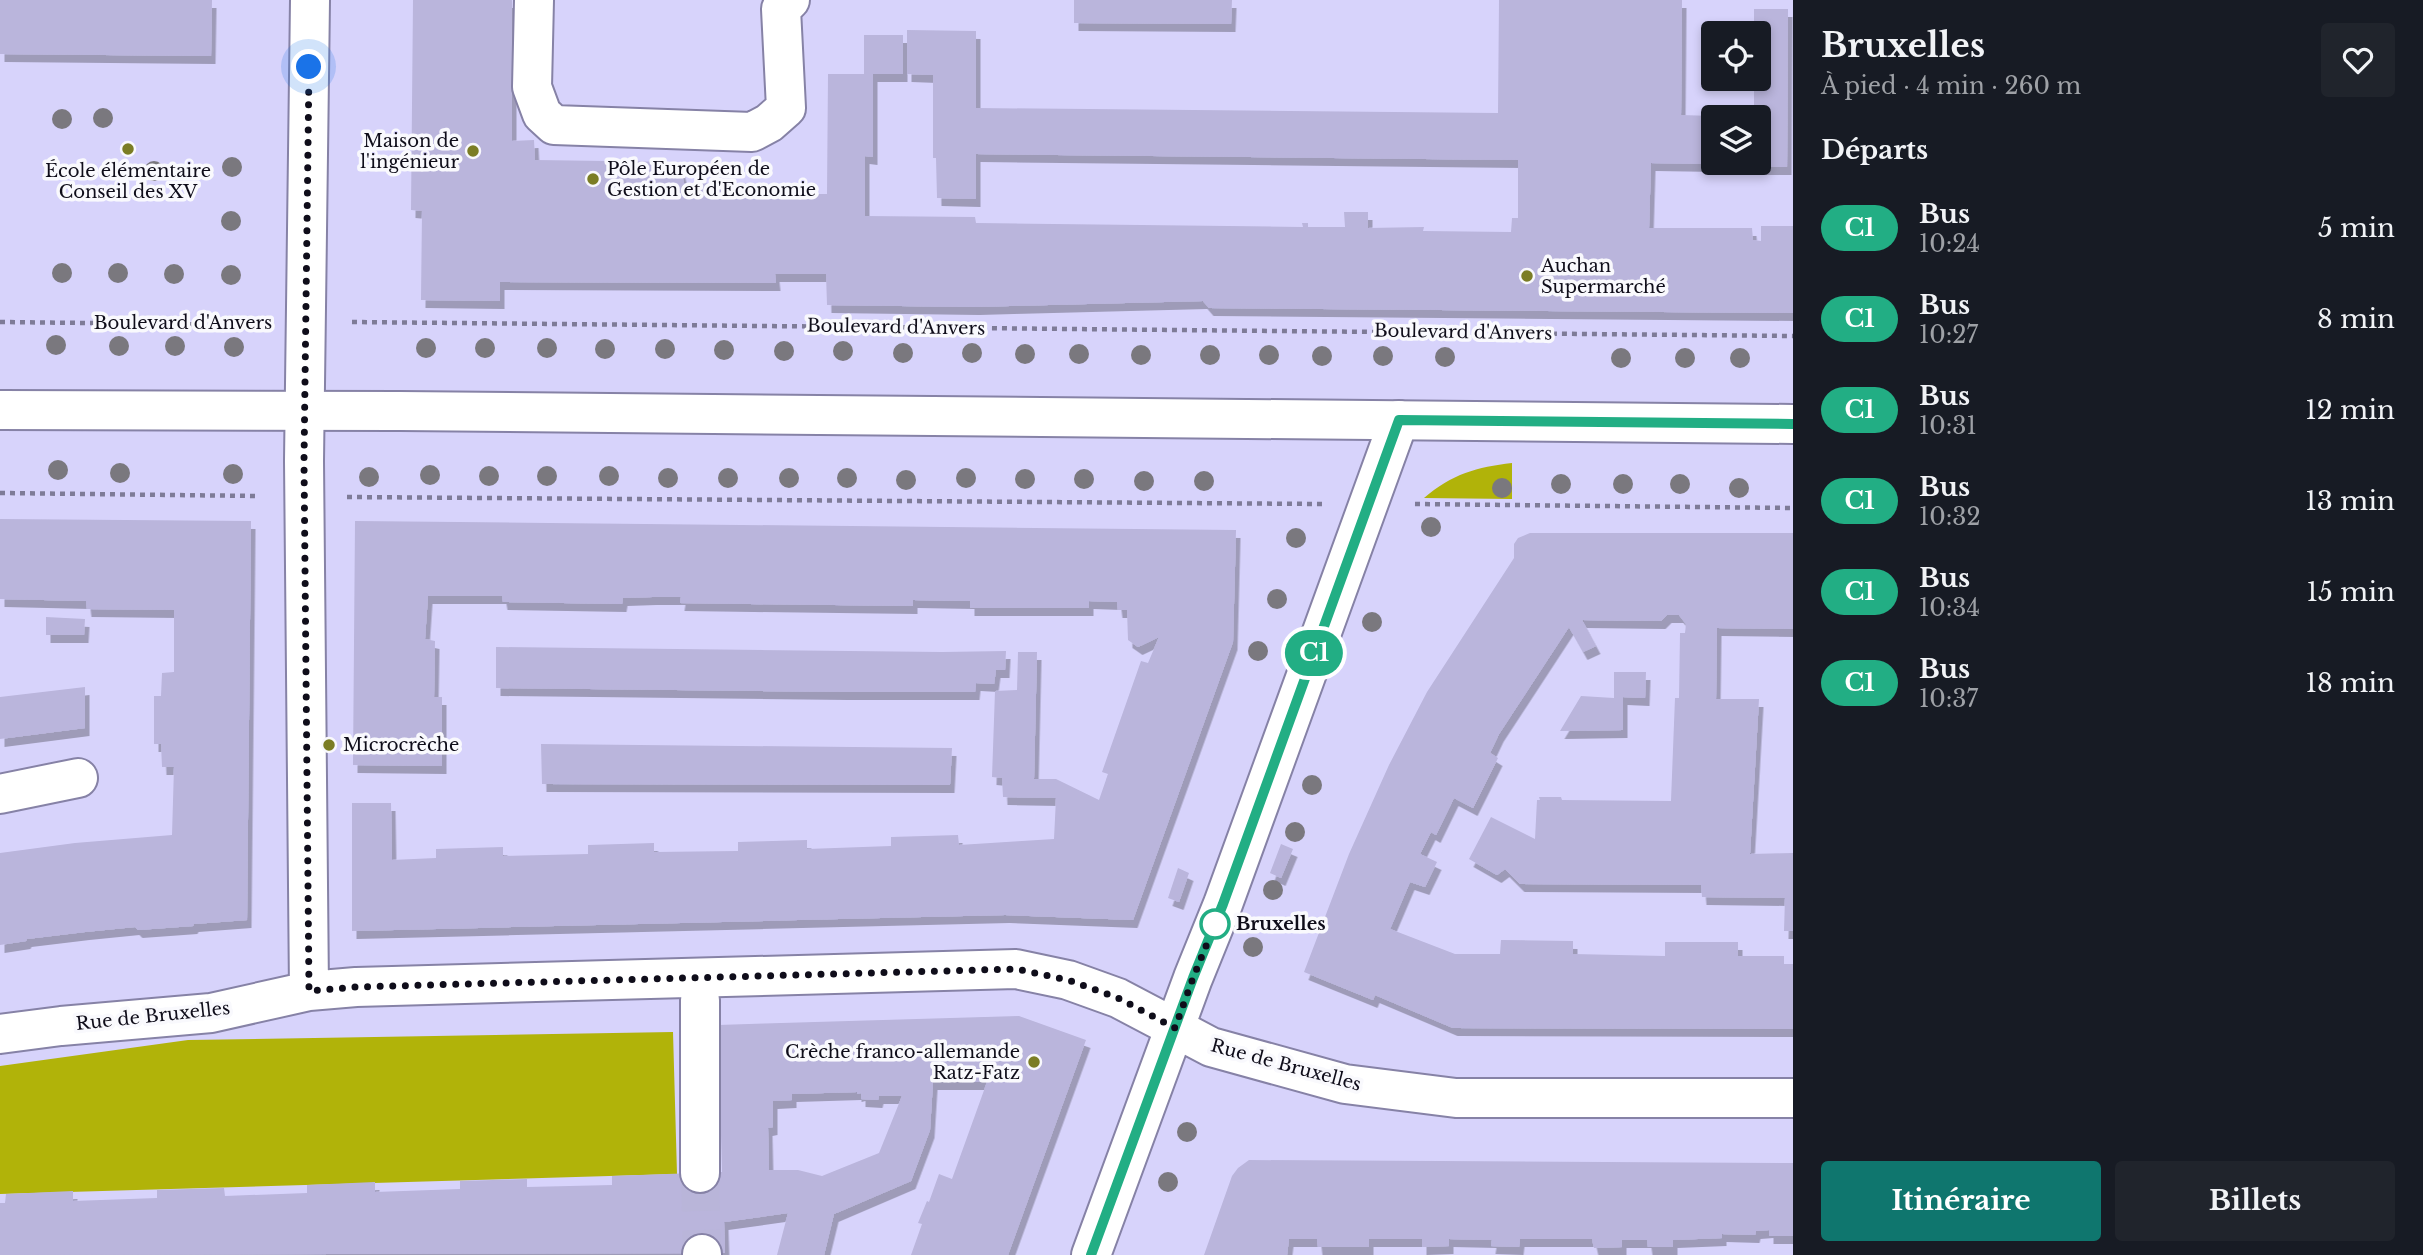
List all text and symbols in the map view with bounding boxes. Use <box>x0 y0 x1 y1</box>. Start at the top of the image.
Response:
map controls <box>1701 21 1771 175</box>
button: locate <box>1701 21 1771 91</box>
button: heart <box>2321 23 2395 97</box>
text: Bruxelles <box>1821 25 1985 66</box>
your location <box>291 49 326 84</box>
text: À pied · 4 min · 260 m <box>1821 72 2081 100</box>
button: layers <box>1701 105 1771 175</box>
place label: Maison de l'ingénieur <box>360 130 459 173</box>
text: Départs <box>1821 134 1928 166</box>
marker: École élémentaire Conseil des XV <box>120 141 136 157</box>
marker: Maison de l'ingénieur <box>465 143 481 159</box>
place label: Pôle Européen de Gestion et d'Economie <box>607 158 816 201</box>
place label: École élémentaire Conseil des XV <box>45 159 211 203</box>
marker: Pôle Européen de Gestion et d'Economie <box>585 171 601 187</box>
text: Bus <box>1919 198 1970 230</box>
text: 5 min <box>2318 212 2395 244</box>
text: C1 <box>1844 213 1875 242</box>
text: 10:24 <box>1919 230 1980 258</box>
place label: Auchan Supermarché <box>1540 255 1666 298</box>
marker: Auchan Supermarché <box>1519 268 1535 284</box>
text: Bus <box>1919 289 1970 321</box>
text: 8 min <box>2317 303 2395 335</box>
text: C1 <box>1844 304 1875 333</box>
street label: Boulevard d'Anvers <box>94 312 272 334</box>
street label: Boulevard d'Anvers <box>807 314 985 340</box>
street label: Boulevard d'Anvers <box>1374 319 1552 345</box>
text: 10:27 <box>1919 321 1978 349</box>
text: Bus <box>1919 380 1970 412</box>
text: 12 min <box>2305 394 2395 426</box>
text: C1 <box>1844 395 1875 424</box>
text: 10:31 <box>1919 412 1977 440</box>
text: Bus <box>1919 471 1970 503</box>
text: 13 min <box>2305 485 2395 517</box>
text: C1 <box>1844 486 1875 515</box>
text: 10:32 <box>1919 503 1981 531</box>
text: Bus <box>1919 562 1970 594</box>
text: 15 min <box>2306 576 2395 608</box>
text: C1 <box>1844 577 1875 606</box>
text: 10:34 <box>1919 594 1980 622</box>
line badge: C1 <box>1282 630 1346 676</box>
text: C1 <box>1299 638 1329 667</box>
text: Bus <box>1919 653 1970 685</box>
text: 18 min <box>2306 667 2395 699</box>
text: C1 <box>1844 668 1875 697</box>
text: 10:37 <box>1919 685 1978 713</box>
place label: Microcrèche <box>343 734 459 756</box>
marker: Microcrèche <box>321 737 337 753</box>
marker: Bruxelles <box>1200 909 1230 939</box>
place label: Bruxelles <box>1236 913 1326 935</box>
street label: Rue de Bruxelles <box>75 997 231 1035</box>
street label: Rue de Bruxelles <box>1208 1034 1364 1096</box>
place label: Crèche franco-allemande Ratz-Fatz <box>785 1041 1020 1084</box>
marker: Crèche franco-allemande Ratz-Fatz <box>1026 1054 1042 1070</box>
button: Itinéraire <box>1821 1161 2101 1241</box>
button: Billets <box>2115 1161 2395 1241</box>

